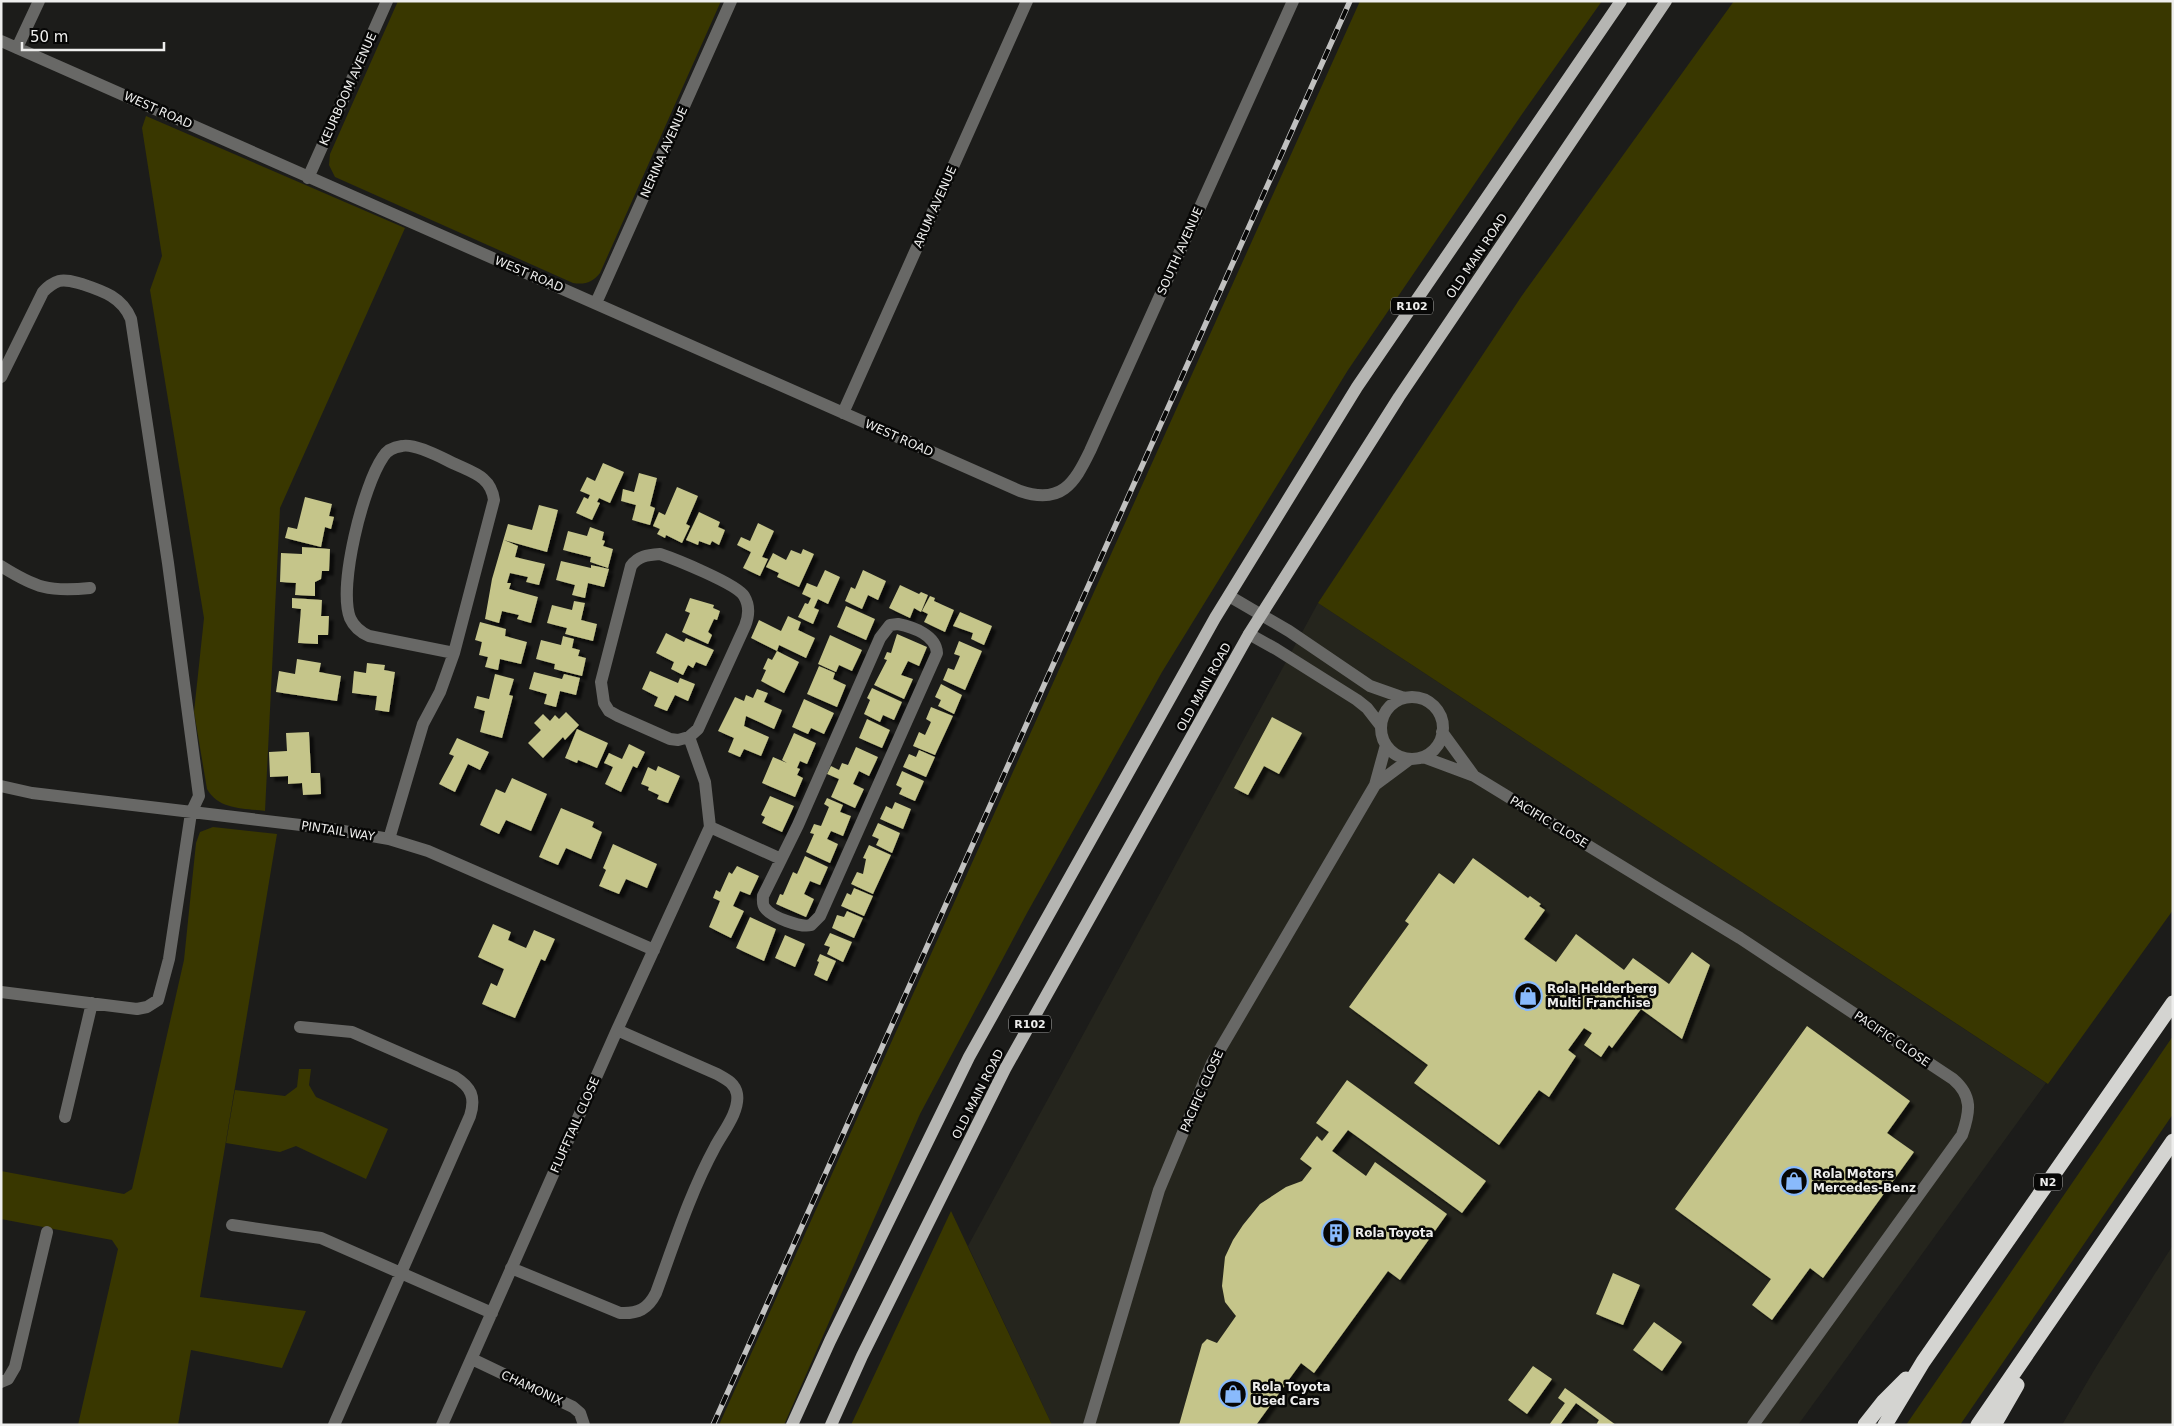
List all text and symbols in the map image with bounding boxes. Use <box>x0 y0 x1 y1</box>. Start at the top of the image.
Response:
scale bar <box>22 20 165 52</box>
text: 50 m <box>30 28 68 46</box>
street label: KEURBOOM AVENUE <box>317 30 379 148</box>
street label: WEST ROAD <box>122 89 194 131</box>
street label: NERINA AVENUE <box>638 104 690 200</box>
street label: ARUM AVENUE <box>911 164 959 250</box>
street label: SOUTH AVENUE <box>1154 205 1206 297</box>
street label: OLD MAIN ROAD <box>1443 211 1511 301</box>
street label: WEST ROAD <box>493 253 565 295</box>
road number: R102 <box>1391 298 1433 314</box>
street label: WEST ROAD <box>863 417 935 459</box>
street label: OLD MAIN ROAD <box>1174 640 1234 734</box>
street label: PACIFIC CLOSE <box>1508 793 1590 851</box>
street label: PINTAIL WAY <box>300 818 376 844</box>
shop icon: Rola Helderberg Multi Franchise <box>1513 981 1543 1011</box>
place label: Rola Helderberg Multi Franchise <box>1547 982 1657 1010</box>
street label: PACIFIC CLOSE <box>1851 1009 1933 1069</box>
road number: R102 <box>1009 1016 1051 1032</box>
street label: OLD MAIN ROAD <box>949 1047 1007 1141</box>
street label: PACIFIC CLOSE <box>1178 1048 1226 1134</box>
street label: FLUFFTAIL CLOSE <box>548 1075 602 1175</box>
shop icon: Rola Motors Mercedes-Benz <box>1779 1166 1809 1196</box>
place label: Rola Motors Mercedes-Benz <box>1813 1167 1916 1195</box>
road number: N2 <box>2034 1174 2062 1190</box>
building icon: Rola Toyota <box>1321 1218 1351 1248</box>
place label: Rola Toyota <box>1355 1226 1434 1240</box>
street label: CHAMONIX <box>499 1368 565 1408</box>
shop icon: Rola Toyota Used Cars <box>1218 1379 1248 1409</box>
place label: Rola Toyota Used Cars <box>1252 1380 1331 1408</box>

